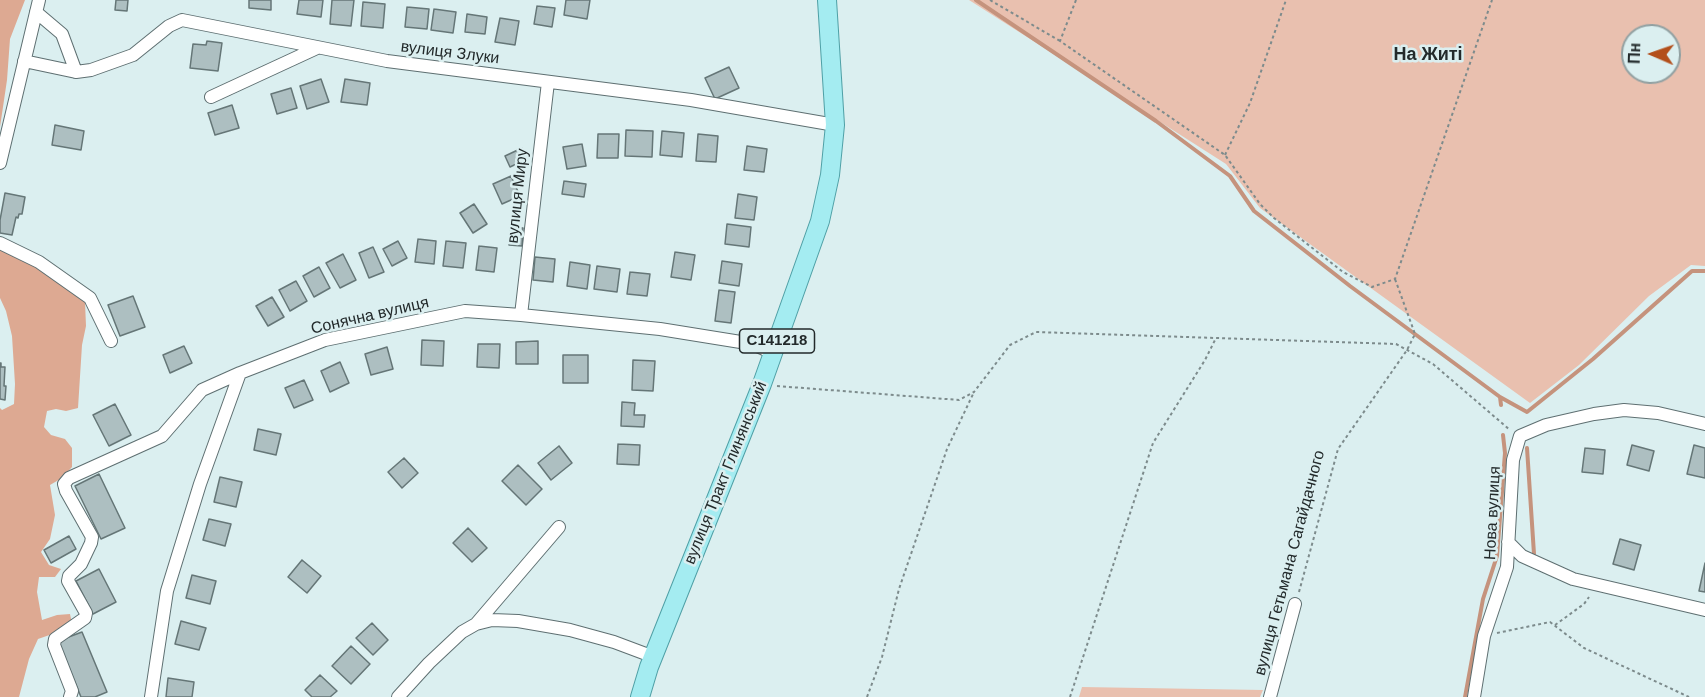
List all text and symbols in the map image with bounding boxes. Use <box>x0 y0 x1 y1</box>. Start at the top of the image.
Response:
north arrow <box>1621 24 1681 84</box>
street label: вулиця Злуки <box>400 37 500 69</box>
text: Пн <box>1626 43 1643 64</box>
district label: На Житі <box>1393 44 1463 66</box>
street label: вулиця Миру <box>503 148 533 244</box>
street label: Сонячна вулиця <box>309 293 431 339</box>
road number: С141218 <box>740 329 814 353</box>
street label: вулиця Тракт Глинянський <box>680 379 772 567</box>
street label: вулиця Гетьмана Сагайдачного <box>1251 448 1329 678</box>
street label: Нова вулиця <box>1481 466 1505 560</box>

